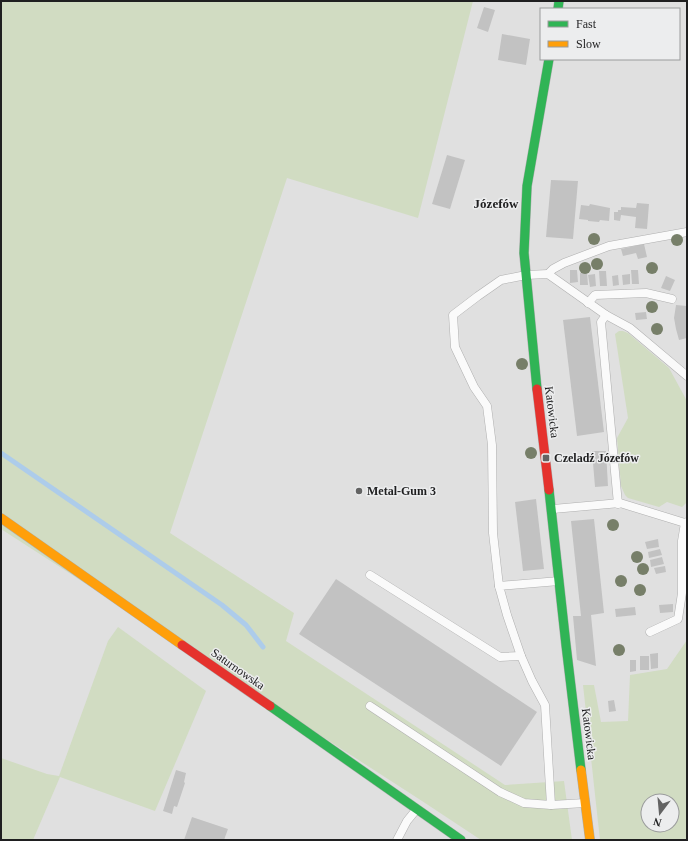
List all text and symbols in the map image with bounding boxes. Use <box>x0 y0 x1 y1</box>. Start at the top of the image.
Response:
legend <box>540 8 680 60</box>
text: Fast <box>576 17 597 31</box>
text: Slow <box>576 37 601 51</box>
district label: Józefów <box>474 196 519 211</box>
street label: Katowicka <box>542 385 562 439</box>
place label: Czeladź Józefów <box>554 451 639 465</box>
marker: Czeladź Józefów <box>541 453 551 463</box>
place label: Metal-Gum 3 <box>367 484 436 498</box>
marker: Metal-Gum 3 <box>354 486 364 496</box>
street label: Saturnowska <box>209 645 268 693</box>
street label: Katowicka <box>579 707 599 761</box>
north arrow <box>640 793 680 833</box>
text: N <box>652 816 663 829</box>

